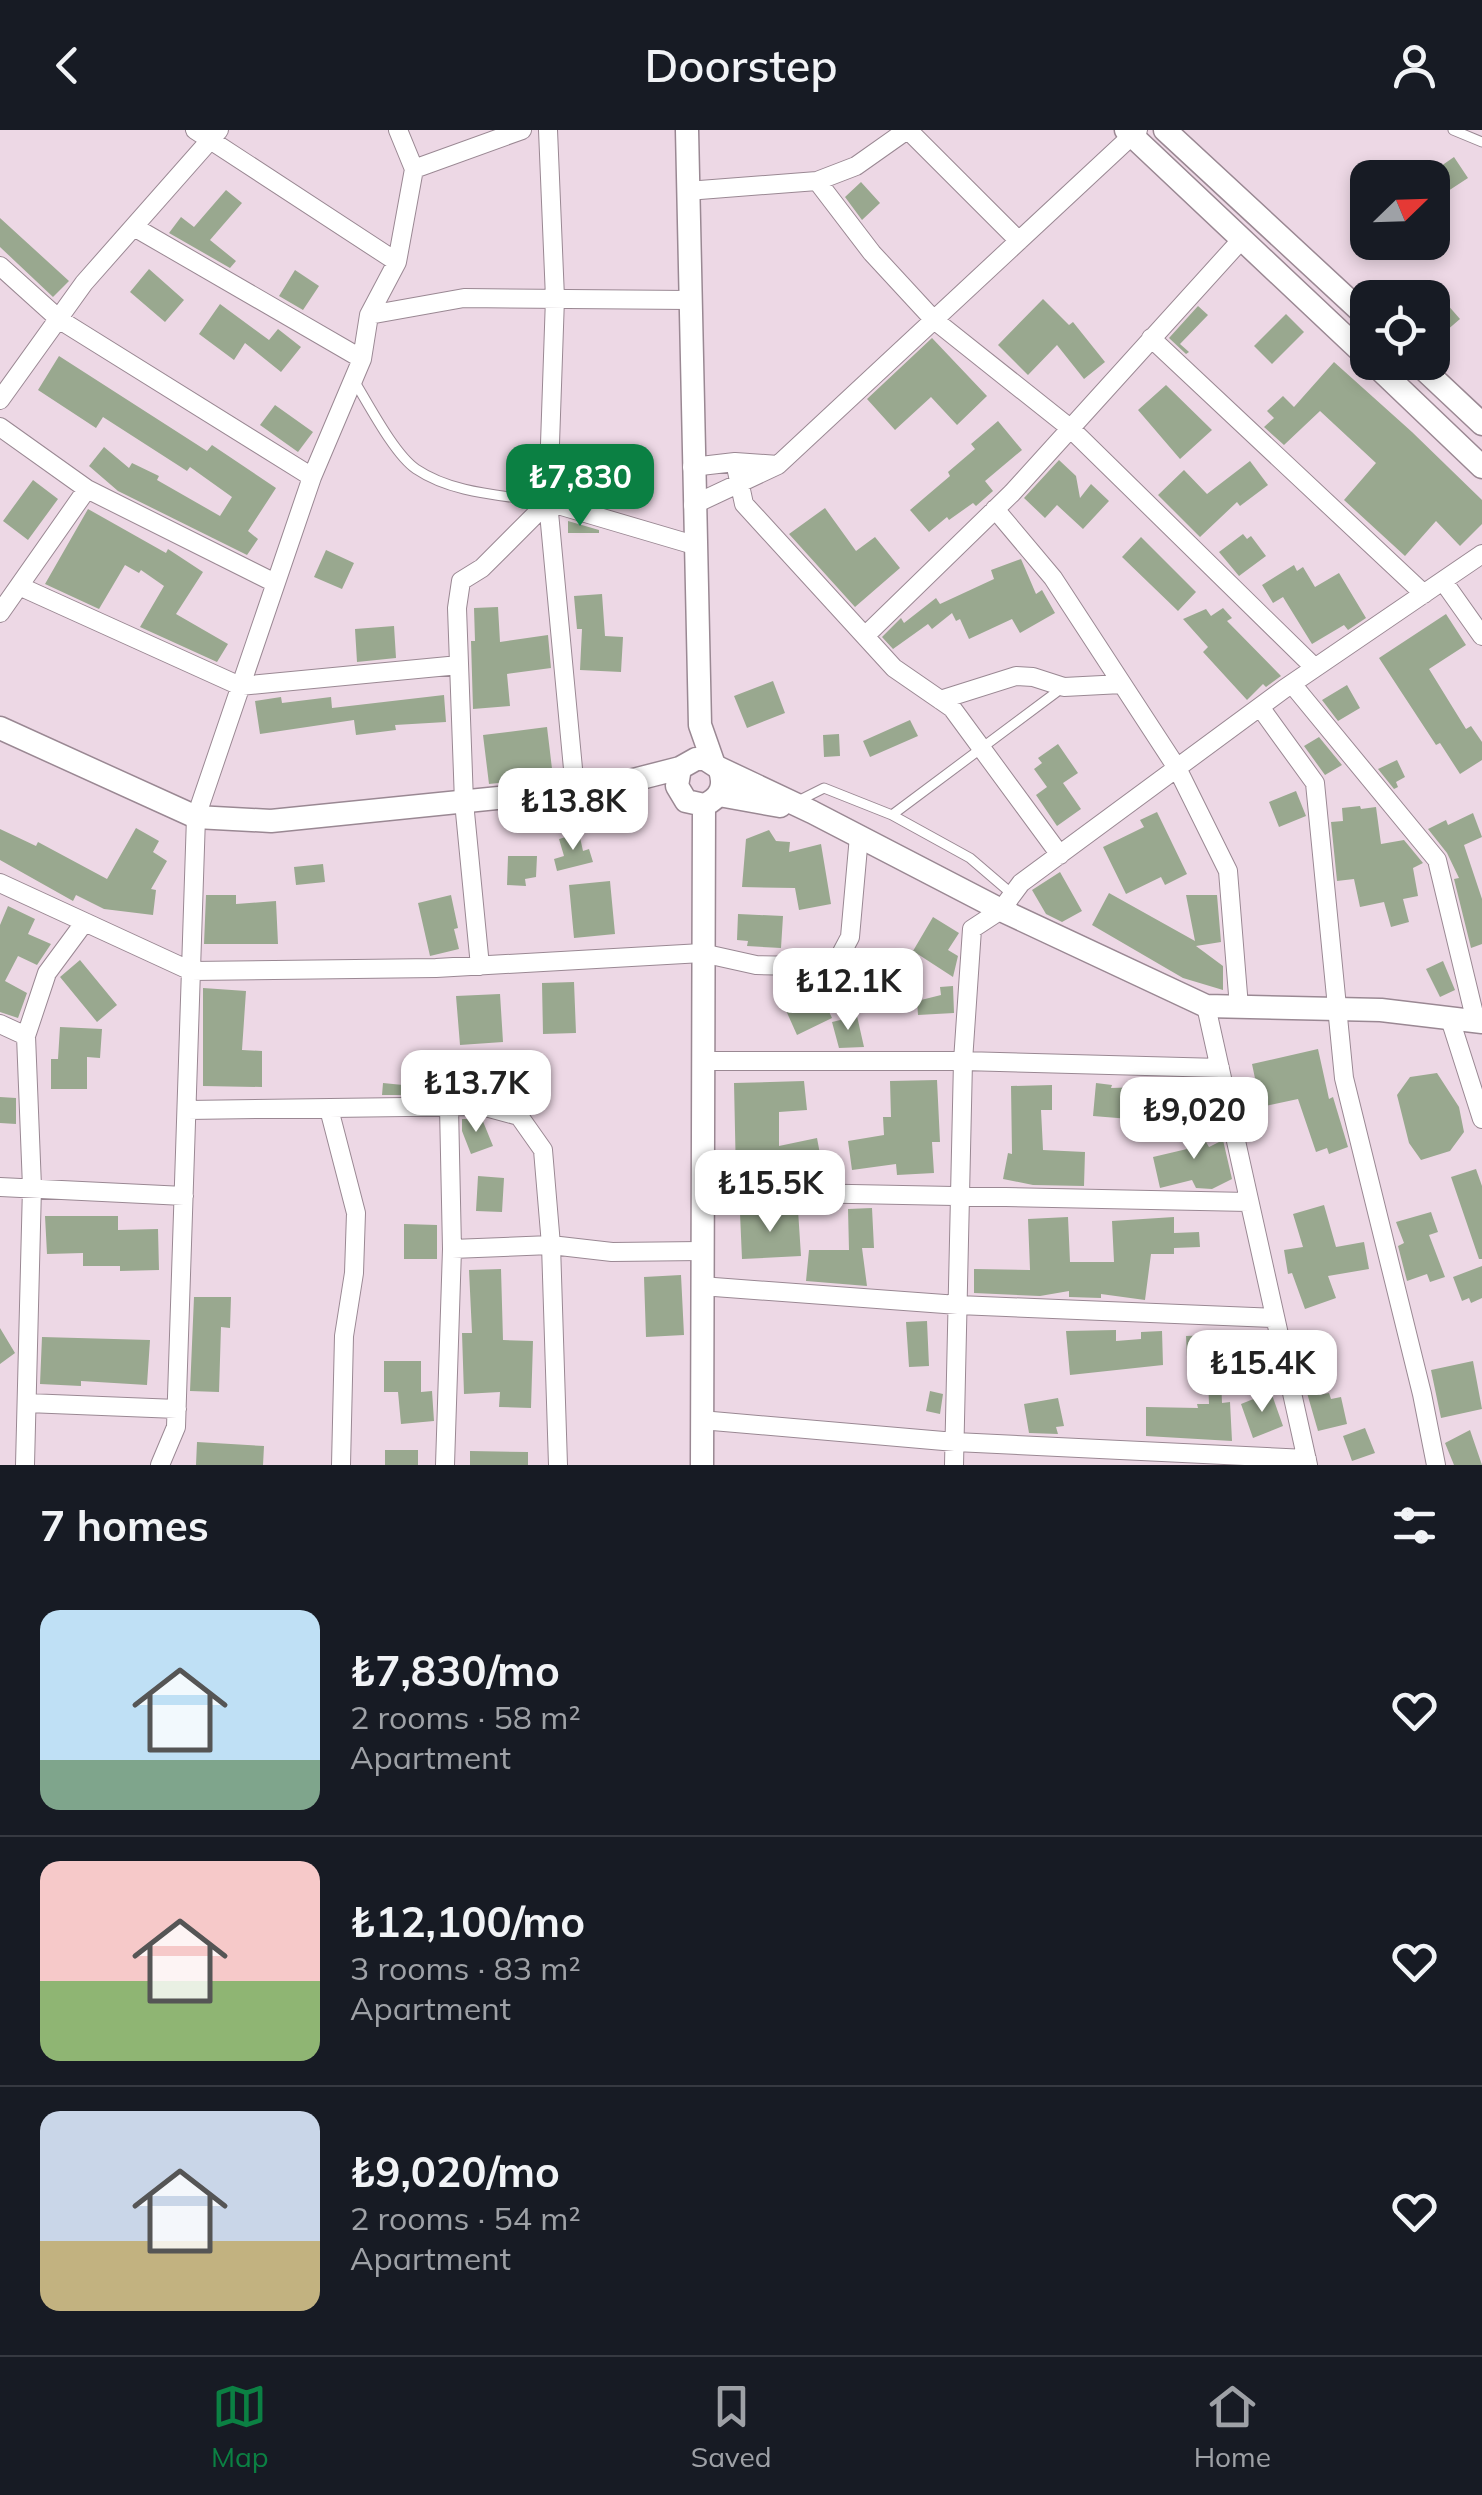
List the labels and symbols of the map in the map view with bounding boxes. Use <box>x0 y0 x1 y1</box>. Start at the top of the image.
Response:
north arrow <box>1350 160 1450 260</box>
pin: ₺7,830 <box>499 444 661 529</box>
pin: ₺13.8K <box>492 768 654 853</box>
pin: ₺12.1K <box>767 948 929 1033</box>
pin: ₺13.7K <box>395 1050 557 1135</box>
pin: ₺9,020 <box>1113 1077 1275 1162</box>
pin: ₺15.5K <box>689 1150 851 1235</box>
pin: ₺15.4K <box>1181 1330 1343 1415</box>

